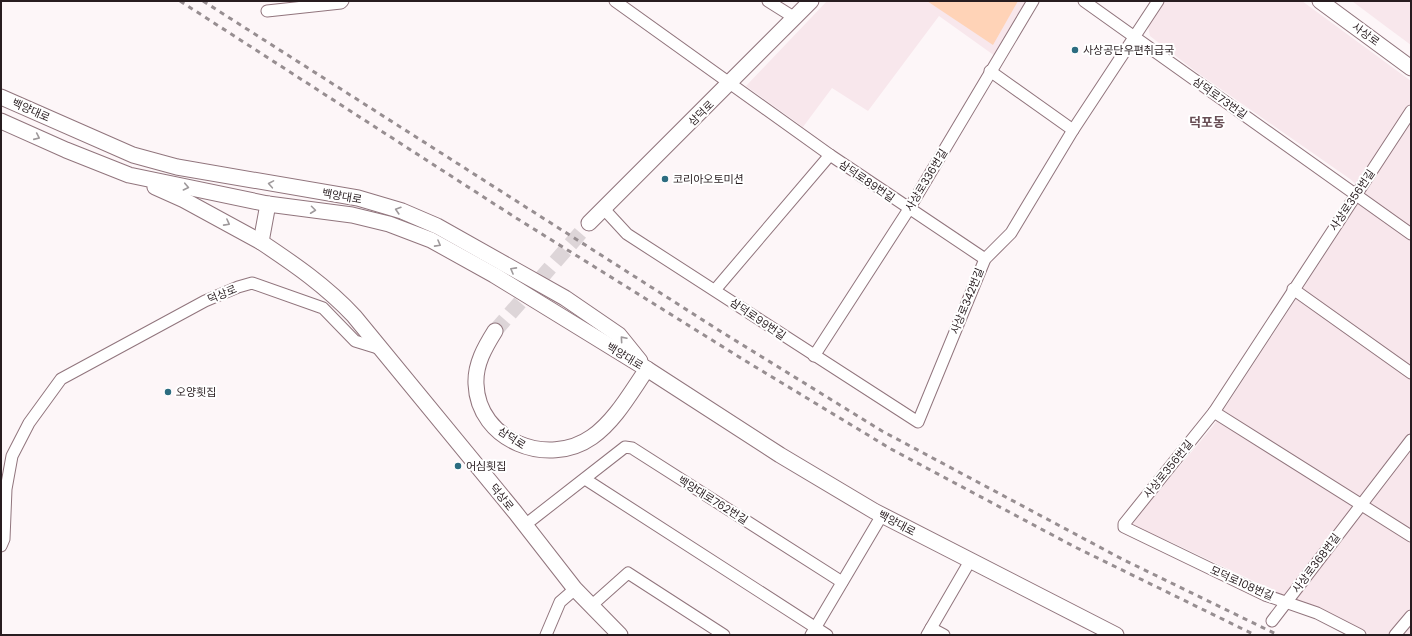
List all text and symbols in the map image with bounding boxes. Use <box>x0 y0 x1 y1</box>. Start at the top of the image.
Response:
street label: 사상로 <box>1349 19 1383 49</box>
place label: 사상공단우편취급국 <box>1083 42 1174 58</box>
marker: 사상공단우편취급국 <box>1070 45 1080 55</box>
street label: 삼덕로73번길 <box>1190 73 1250 123</box>
street label: 백양대로 <box>9 94 53 126</box>
street label: 삼덕로 <box>685 97 717 129</box>
district label: 덕포동 <box>1189 113 1225 132</box>
one-way arrow <box>32 132 40 140</box>
street label: 사상로336번길 <box>901 146 951 214</box>
street label: 삼덕로89번길 <box>836 156 898 206</box>
street label: 사상로356번길 <box>1326 166 1378 234</box>
place label: 코리아오토미션 <box>673 171 744 187</box>
marker: 코리아오토미션 <box>660 174 670 184</box>
one-way arrow <box>268 180 274 189</box>
one-way arrow <box>182 183 189 191</box>
street label: 백양대로 <box>321 185 363 207</box>
one-way arrow <box>310 205 316 214</box>
one-way arrow <box>395 206 402 215</box>
one-way arrow <box>223 219 230 226</box>
one-way arrow <box>434 239 441 247</box>
street label: 사상로342번길 <box>946 265 988 337</box>
one-way arrow <box>510 267 517 274</box>
street label: 덕상로 <box>205 281 239 307</box>
street label: 삼덕로99번길 <box>727 294 789 344</box>
one-way arrow <box>620 336 627 344</box>
street label: 백양대로 <box>604 339 646 373</box>
place label: 오양횟집 <box>176 384 216 400</box>
marker: 오양횟집 <box>163 387 173 397</box>
street label: 삼덕로 <box>495 423 529 453</box>
street label: 사상로356번길 <box>1139 436 1197 502</box>
place label: 어심횟집 <box>466 458 506 474</box>
marker: 어심횟집 <box>453 461 463 471</box>
street label: 백양대로762번길 <box>675 472 751 528</box>
street label: 덕상로 <box>486 480 518 514</box>
street label: 백양대로 <box>875 506 919 540</box>
street label: 사상로368번길 <box>1288 530 1344 596</box>
street label: 모덕로108번길 <box>1208 562 1276 604</box>

